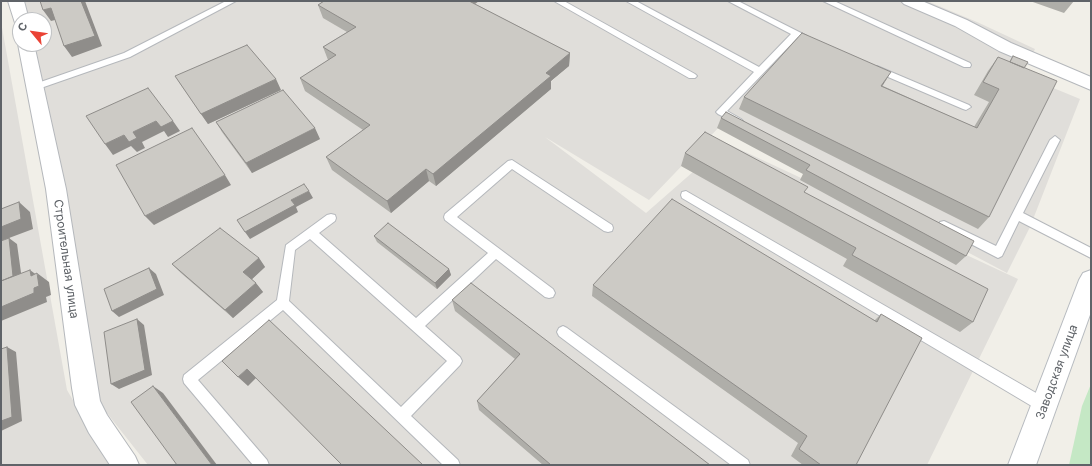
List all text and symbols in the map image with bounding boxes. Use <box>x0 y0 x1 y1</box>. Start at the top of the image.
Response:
north arrow <box>12 12 52 52</box>
text: С <box>14 20 30 34</box>
street label: Строительная улица <box>51 199 81 319</box>
street label: Заводская улица <box>1033 323 1081 421</box>

